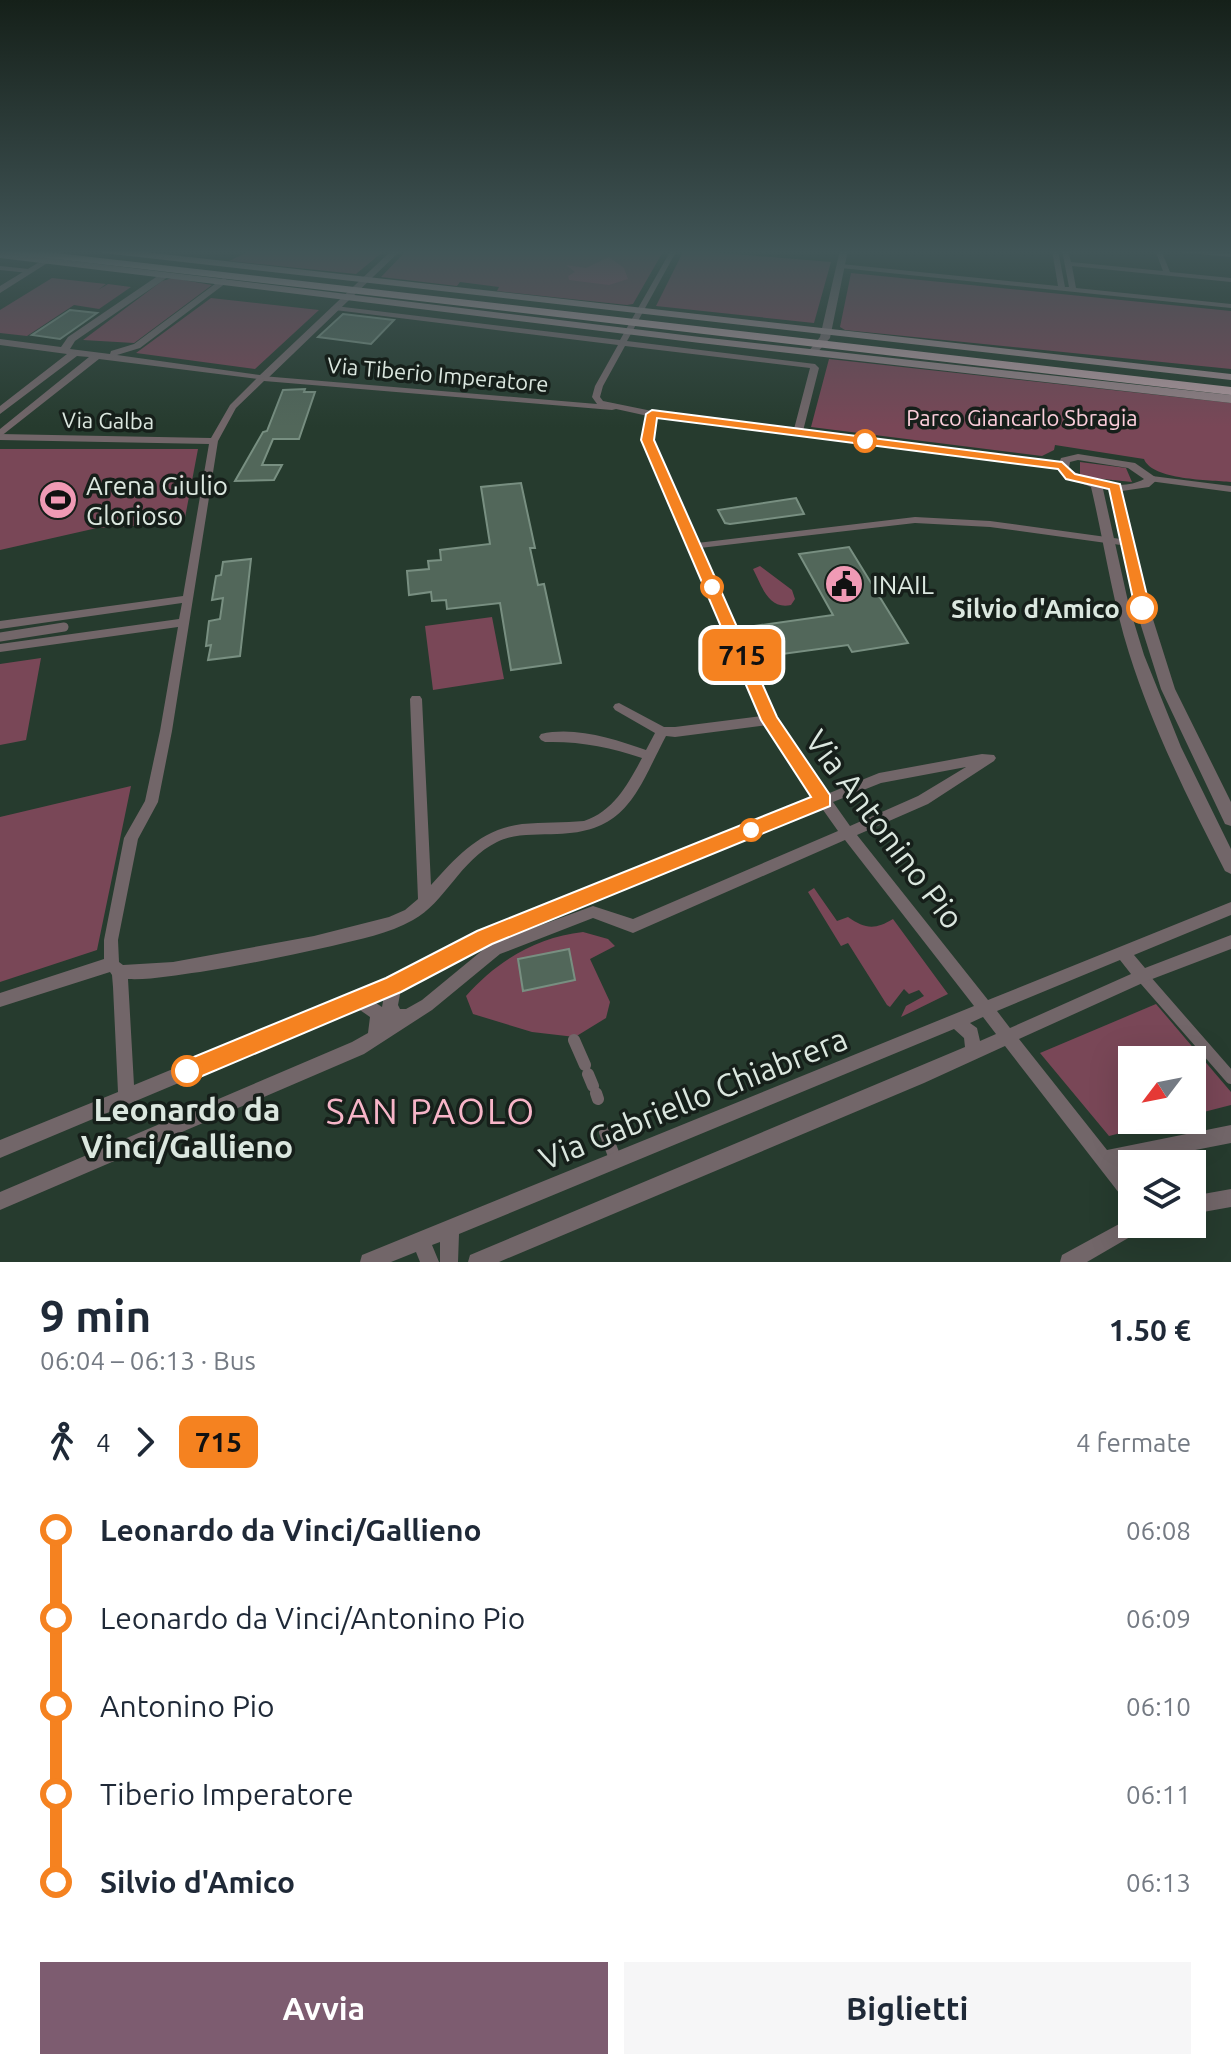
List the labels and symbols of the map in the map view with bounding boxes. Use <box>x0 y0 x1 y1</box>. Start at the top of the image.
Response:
street label: Via Tiberio Imperatore <box>326 352 550 396</box>
park label: Parco Giancarlo Sbragia <box>906 405 1138 430</box>
street label: Via Galba <box>62 407 154 433</box>
unlabelled marker <box>854 430 876 452</box>
place label: Arena Giulio Glorioso <box>86 471 228 530</box>
sports icon: Arena Giulio Glorioso <box>37 479 79 521</box>
public building icon: INAIL <box>823 563 865 605</box>
place label: INAIL <box>872 570 934 599</box>
unlabelled marker <box>701 576 723 598</box>
marker: Silvio d'Amico <box>1127 593 1157 623</box>
place label: Silvio d'Amico <box>951 594 1120 623</box>
line badge: 715 <box>696 629 788 681</box>
street label: Via Antonino Pio <box>799 723 971 935</box>
unlabelled marker <box>740 819 762 841</box>
street label: Via Gabriello Chiabrera <box>534 1020 852 1176</box>
north arrow <box>1118 1046 1206 1134</box>
marker: Leonardo da Vinci/Gallieno <box>172 1056 202 1086</box>
district label: SAN PAOLO <box>326 1090 536 1131</box>
place label: Leonardo da Vinci/Gallieno <box>81 1091 293 1164</box>

